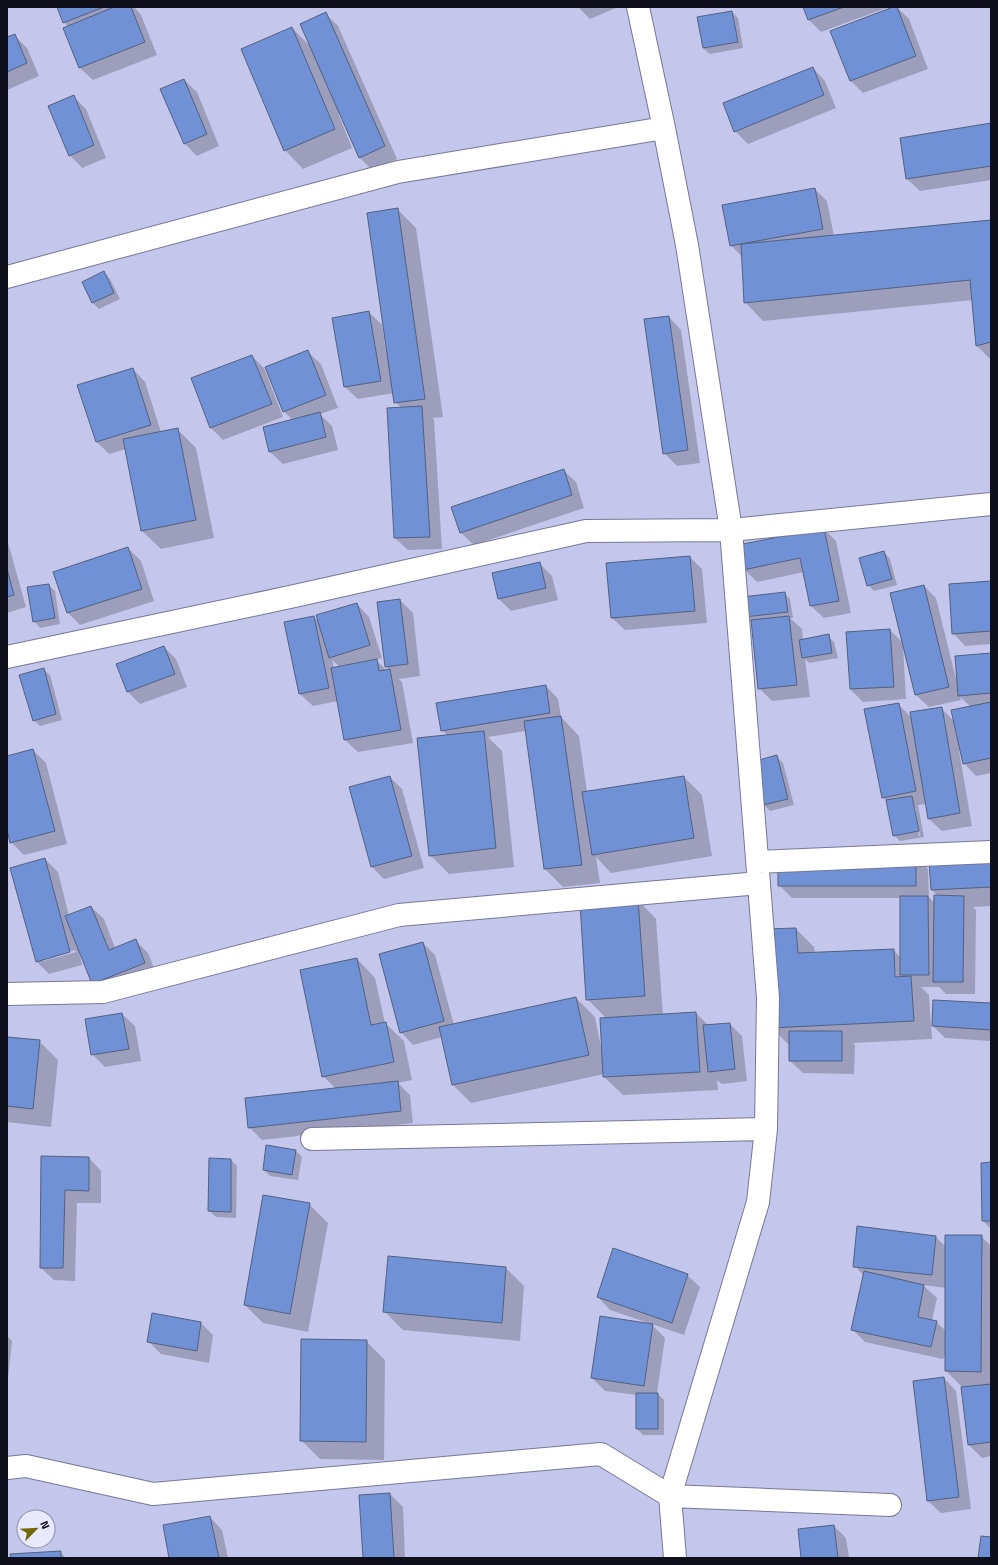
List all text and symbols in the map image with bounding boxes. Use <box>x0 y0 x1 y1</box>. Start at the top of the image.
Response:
north arrow <box>16 1509 56 1549</box>
text: N <box>36 1518 54 1532</box>

